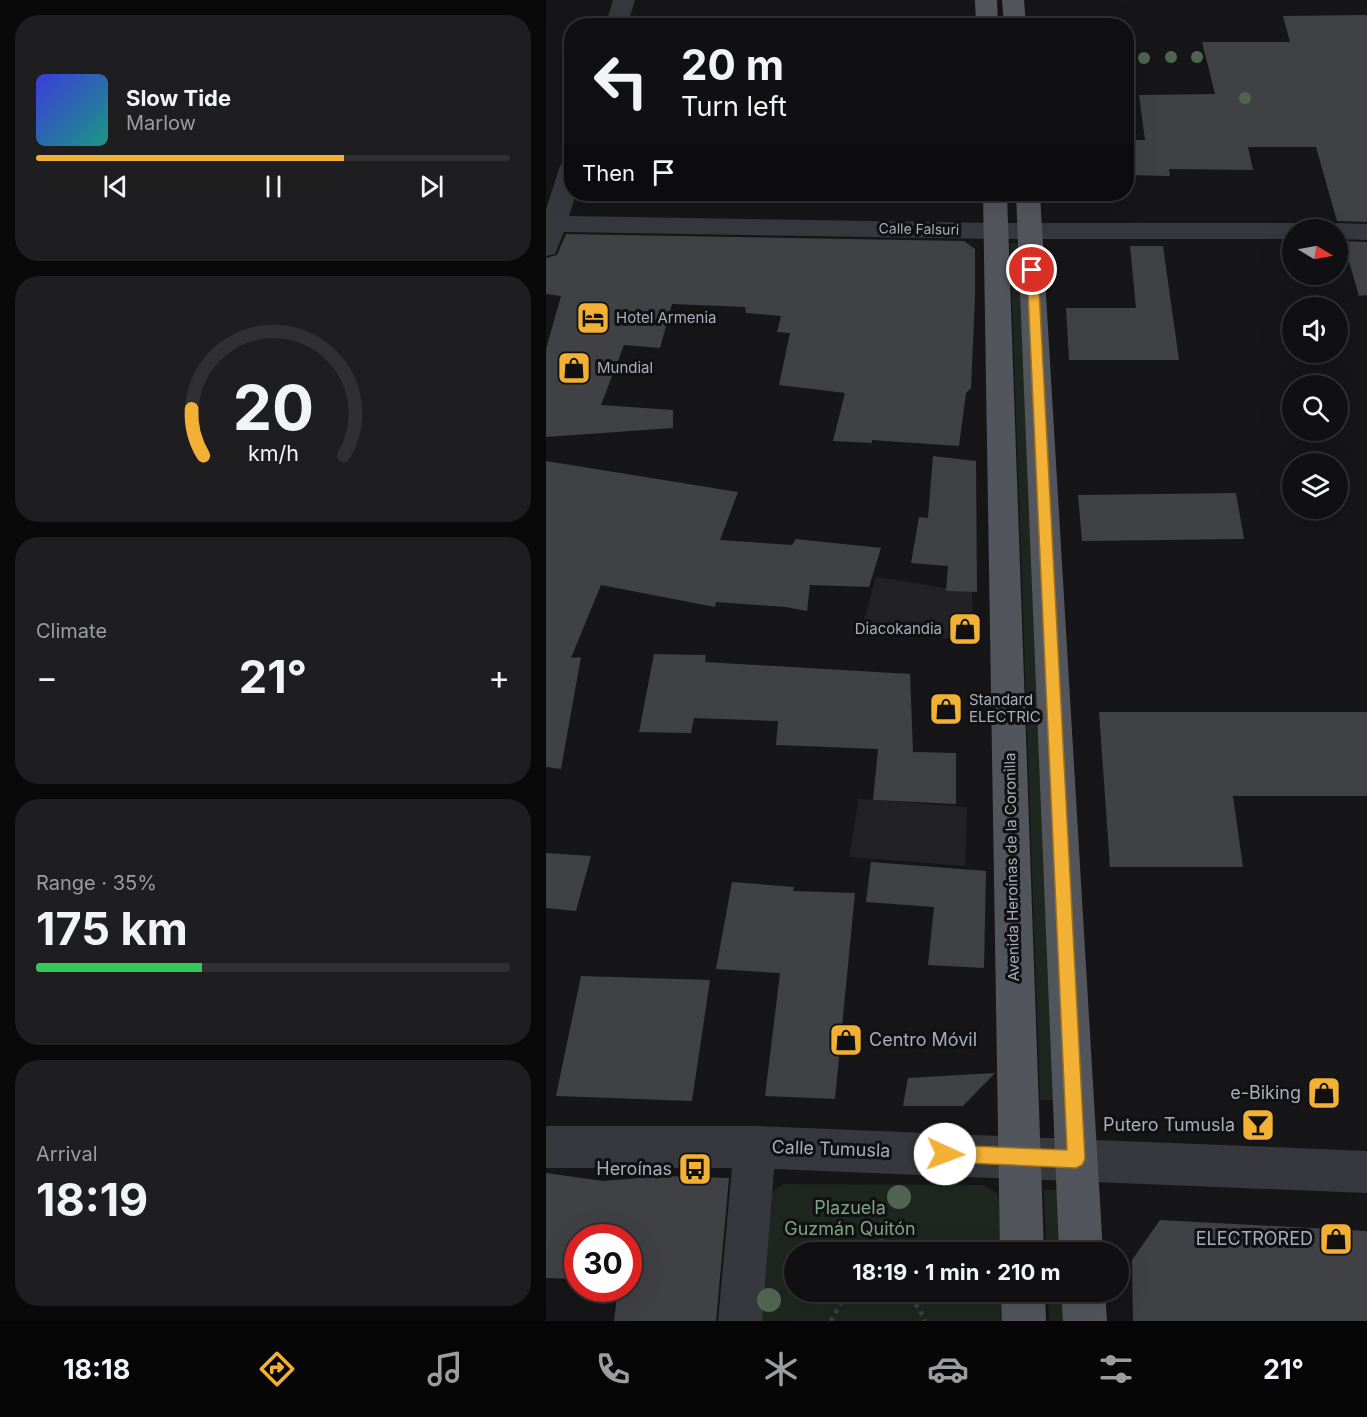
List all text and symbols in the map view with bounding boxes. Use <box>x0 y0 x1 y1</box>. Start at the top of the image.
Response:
text: 20 m <box>681 39 784 90</box>
icon: left <box>582 42 660 120</box>
text: Slow Tide <box>126 85 231 111</box>
text: Turn left <box>681 90 787 123</box>
text: Marlow <box>126 111 196 135</box>
icon: arrive <box>647 156 680 189</box>
text: Then <box>582 160 635 186</box>
icon: previous <box>99 170 132 203</box>
icon: pause <box>257 170 290 203</box>
icon: next <box>415 170 448 203</box>
street label: Calle Falsuri <box>879 219 960 238</box>
north arrow <box>1282 219 1348 285</box>
map controls <box>1282 219 1348 519</box>
pin <box>1006 244 1057 295</box>
icon: arrive <box>1015 253 1048 286</box>
button: sound <box>1282 297 1348 363</box>
hotel icon: Hotel Armenia <box>575 300 611 336</box>
place label: Hotel Armenia <box>616 308 717 327</box>
shop icon: Mundial <box>556 350 592 386</box>
place label: Mundial <box>597 358 653 377</box>
text: 20 <box>232 370 314 445</box>
button: search <box>1282 375 1348 441</box>
text: km/h <box>248 441 298 467</box>
button: layers <box>1282 453 1348 519</box>
shop icon: Diacokandia <box>947 611 983 647</box>
text: Climate <box>36 619 107 643</box>
place label: Diacokandia <box>855 619 942 638</box>
text: 21° <box>239 649 307 704</box>
text: − <box>36 657 58 697</box>
text: + <box>488 657 510 697</box>
place label: Standard ELECTRIC <box>969 690 1041 726</box>
shop icon: Standard ELECTRIC <box>928 691 964 727</box>
street label: Avenida Heroínas de la Coronilla <box>1000 752 1023 982</box>
text: Range · 35% <box>36 871 157 895</box>
text: 175 km <box>36 901 188 956</box>
shop icon: Centro Móvil <box>828 1022 864 1058</box>
place label: Centro Móvil <box>869 1029 977 1050</box>
shop icon: e-Biking <box>1306 1075 1342 1111</box>
place label: e-Biking <box>1230 1082 1301 1103</box>
bar icon: Putero Tumusla <box>1240 1107 1276 1143</box>
place label: Putero Tumusla <box>1103 1114 1235 1135</box>
position arrow <box>913 1122 977 1186</box>
street label: Calle Tumusla <box>771 1136 891 1161</box>
text: Arrival <box>36 1142 98 1166</box>
bus stop icon: Heroínas <box>677 1151 713 1187</box>
place label: Heroínas <box>596 1158 672 1179</box>
text: 18:19 <box>36 1172 148 1227</box>
park label: Plazuela Guzmán Quitón <box>784 1197 916 1239</box>
shop icon: ELECTRORED <box>1318 1221 1354 1257</box>
speed limit sign: 30 <box>564 1224 642 1302</box>
place label: ELECTRORED <box>1196 1228 1313 1249</box>
text: 18:19 · 1 min · 210 m <box>852 1259 1061 1285</box>
icon: directions <box>256 1348 298 1390</box>
icon: music <box>424 1348 466 1390</box>
icon: phone <box>592 1348 634 1390</box>
icon: climate <box>760 1348 802 1390</box>
icon: car <box>927 1348 969 1390</box>
icon: filters <box>1095 1348 1137 1390</box>
text: 18:18 <box>63 1353 130 1386</box>
text: 21° <box>1263 1353 1304 1386</box>

